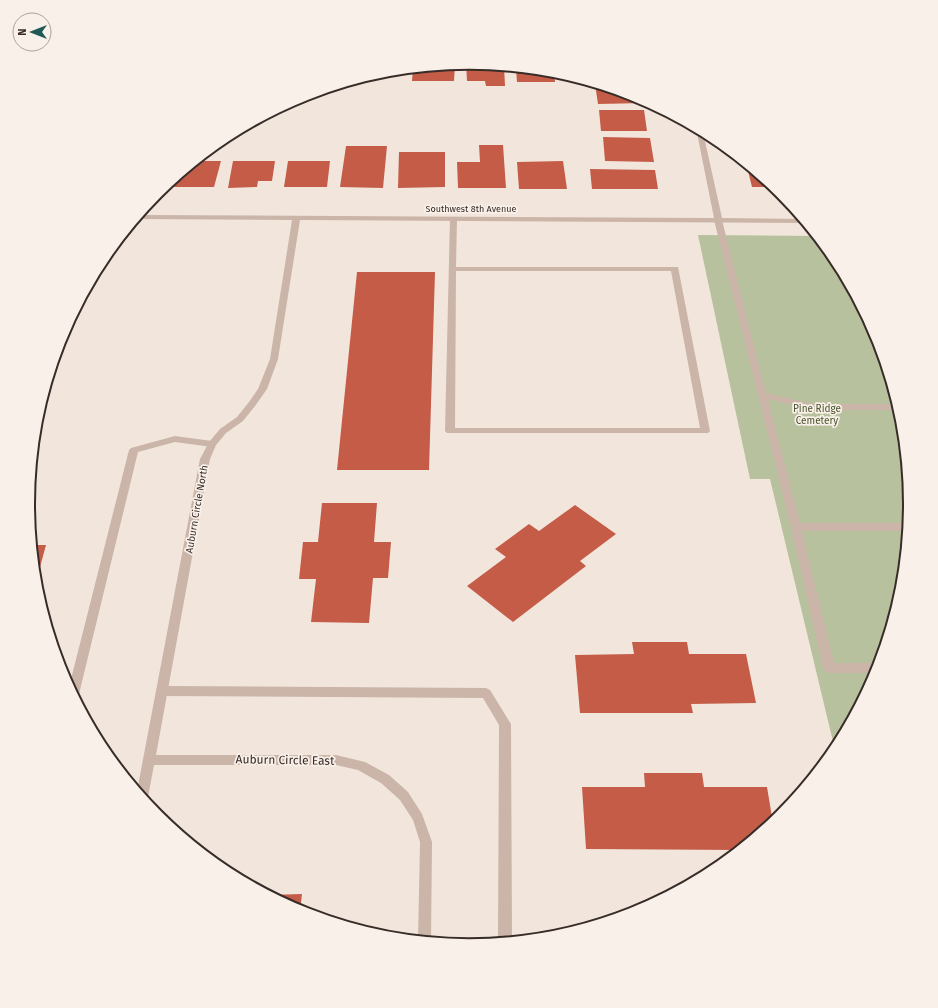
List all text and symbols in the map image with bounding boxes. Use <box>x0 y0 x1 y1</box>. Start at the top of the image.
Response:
north arrow <box>12 12 52 52</box>
text: N <box>16 28 29 36</box>
street label: Southwest 8th Avenue <box>426 204 517 214</box>
park label: Pine Ridge Cemetery <box>793 403 841 427</box>
street label: Auburn Circle North <box>183 464 211 554</box>
street label: Auburn Circle East <box>236 752 335 768</box>

